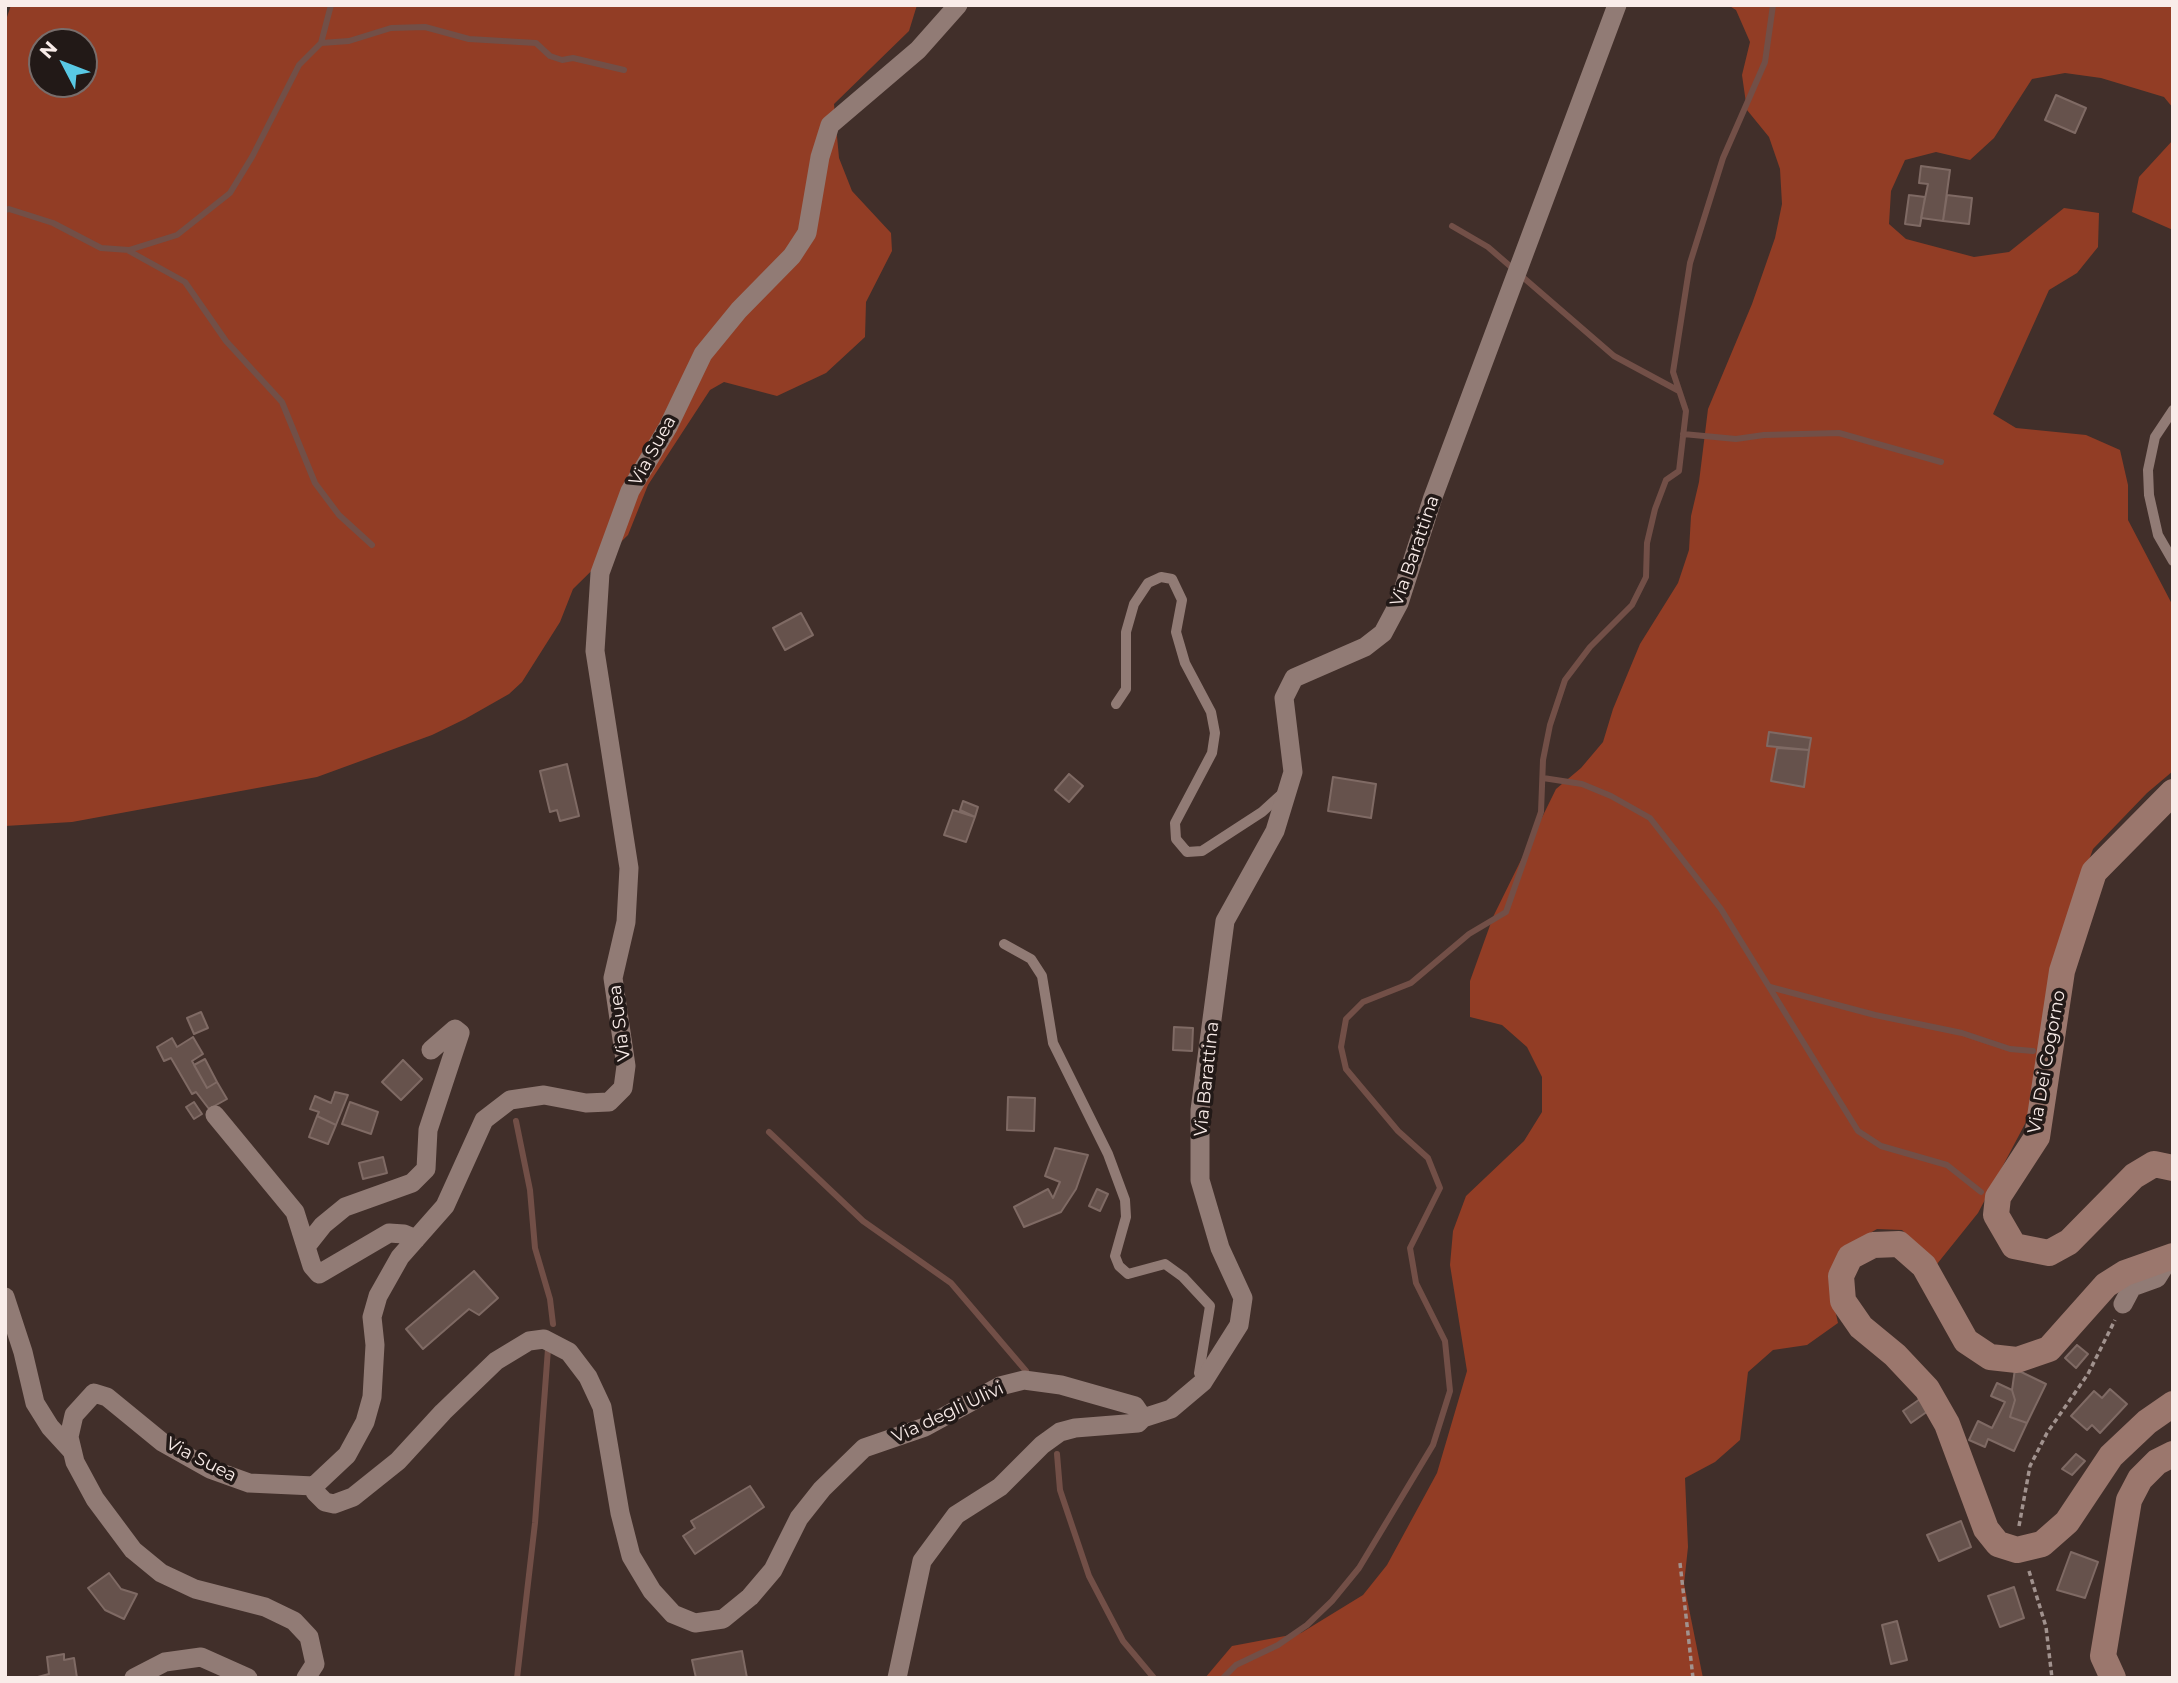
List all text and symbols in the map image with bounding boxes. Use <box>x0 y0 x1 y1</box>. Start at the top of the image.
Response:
north arrow <box>28 28 98 98</box>
text: N <box>35 37 62 63</box>
street label: Via Suea <box>625 412 681 490</box>
street label: Via Barattina <box>1386 493 1444 609</box>
street label: Via Suea <box>605 984 635 1062</box>
street label: Via Dei Cogorno <box>2024 988 2070 1136</box>
street label: Via Barattina <box>1190 1020 1224 1138</box>
street label: Via degli Ulivi <box>889 1378 1007 1448</box>
street label: Via Suea <box>162 1433 240 1487</box>

